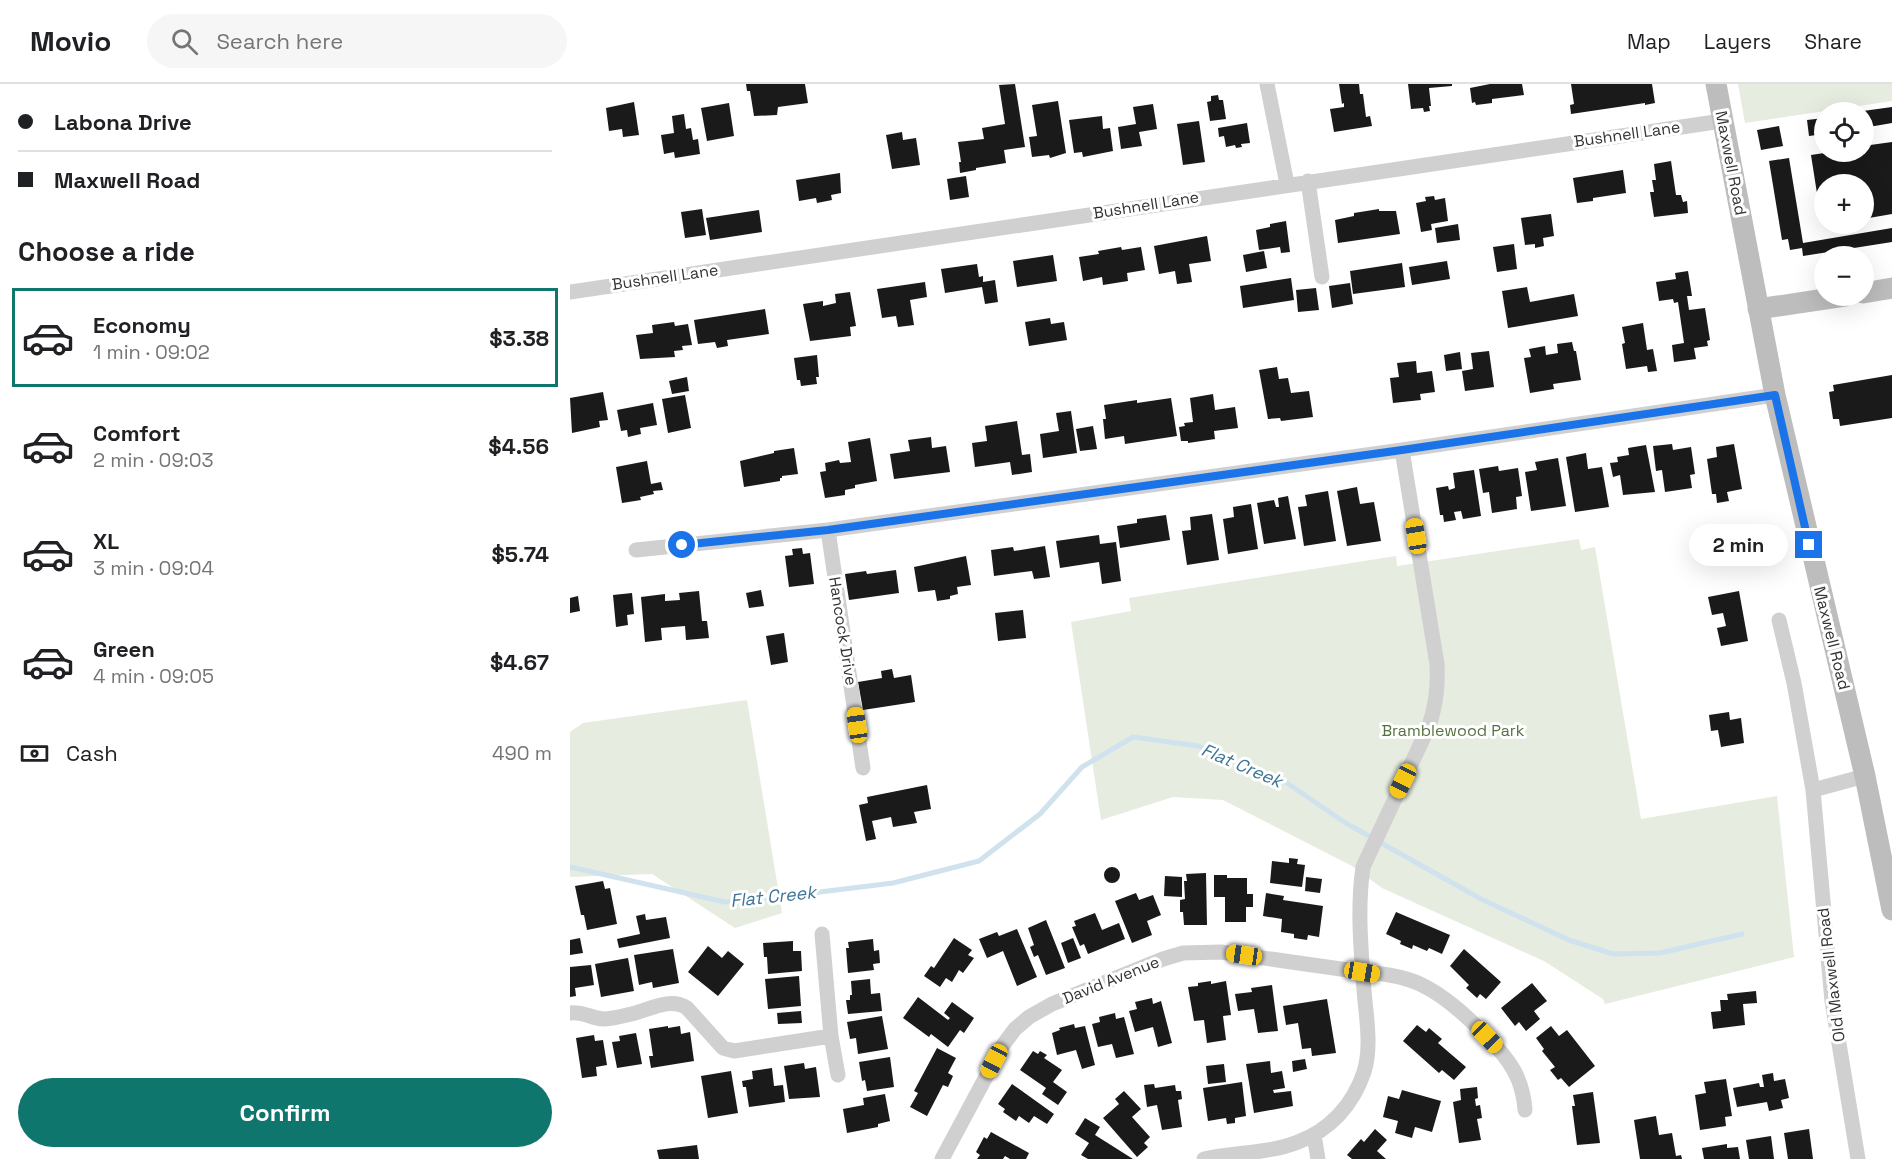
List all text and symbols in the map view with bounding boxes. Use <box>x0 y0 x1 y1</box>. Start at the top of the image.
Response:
search box <box>147 14 567 68</box>
text: Movio <box>30 23 111 59</box>
icon: search <box>168 25 201 58</box>
text: Search here <box>216 27 343 55</box>
text: Map <box>1627 28 1671 55</box>
text: Layers <box>1704 28 1771 55</box>
text: Share <box>1804 28 1862 55</box>
map controls <box>1814 102 1874 306</box>
button: locate <box>1814 102 1874 162</box>
text: Labona Drive <box>54 108 192 136</box>
street label: Maxwell Road <box>1711 109 1751 217</box>
street label: Bushnell Lane <box>1573 116 1681 152</box>
text: Maxwell Road <box>54 166 200 194</box>
button: + <box>1814 174 1874 234</box>
street label: Bushnell Lane <box>1091 186 1201 224</box>
text: Choose a ride <box>18 234 195 269</box>
button: − <box>1814 246 1874 306</box>
street label: Bushnell Lane <box>611 259 719 295</box>
icon: car <box>21 311 75 365</box>
text: Economy <box>93 311 191 339</box>
text: $3.38 <box>489 324 549 352</box>
text: 1 min · 09:02 <box>93 339 210 365</box>
icon: car <box>21 419 75 473</box>
text: Comfort <box>93 419 181 447</box>
text: $4.56 <box>488 432 549 460</box>
text: 2 min · 09:03 <box>93 447 214 473</box>
car <box>1404 517 1428 555</box>
callout: 2 min <box>1689 524 1788 566</box>
icon: car <box>21 527 75 581</box>
text: XL <box>93 527 119 555</box>
route start <box>668 531 695 558</box>
route end <box>1795 531 1822 558</box>
text: 2 min <box>1713 532 1764 558</box>
text: $5.74 <box>491 540 549 568</box>
text: 3 min · 09:04 <box>93 555 214 581</box>
street label: Hancock Drive <box>824 575 862 687</box>
street label: Maxwell Road <box>1809 584 1855 692</box>
icon: car <box>21 635 75 689</box>
text: Green <box>93 635 155 663</box>
text: $4.67 <box>490 648 549 676</box>
text: 4 min · 09:05 <box>93 663 214 689</box>
car <box>846 706 868 744</box>
park label: Bramblewood Park <box>1382 720 1525 741</box>
icon: cash <box>18 737 51 770</box>
water label: Flat Creek <box>1198 738 1288 793</box>
text: Cash <box>66 739 118 767</box>
text: 490 m <box>492 740 552 766</box>
car <box>1387 761 1419 801</box>
water label: Flat Creek <box>729 880 819 912</box>
street label: Old Maxwell Road <box>1812 907 1850 1043</box>
car <box>1225 944 1263 966</box>
street label: David Avenue <box>1059 951 1163 1009</box>
car <box>1343 960 1381 984</box>
car <box>1468 1018 1506 1056</box>
car <box>978 1041 1010 1081</box>
button: Confirm <box>18 1078 552 1147</box>

